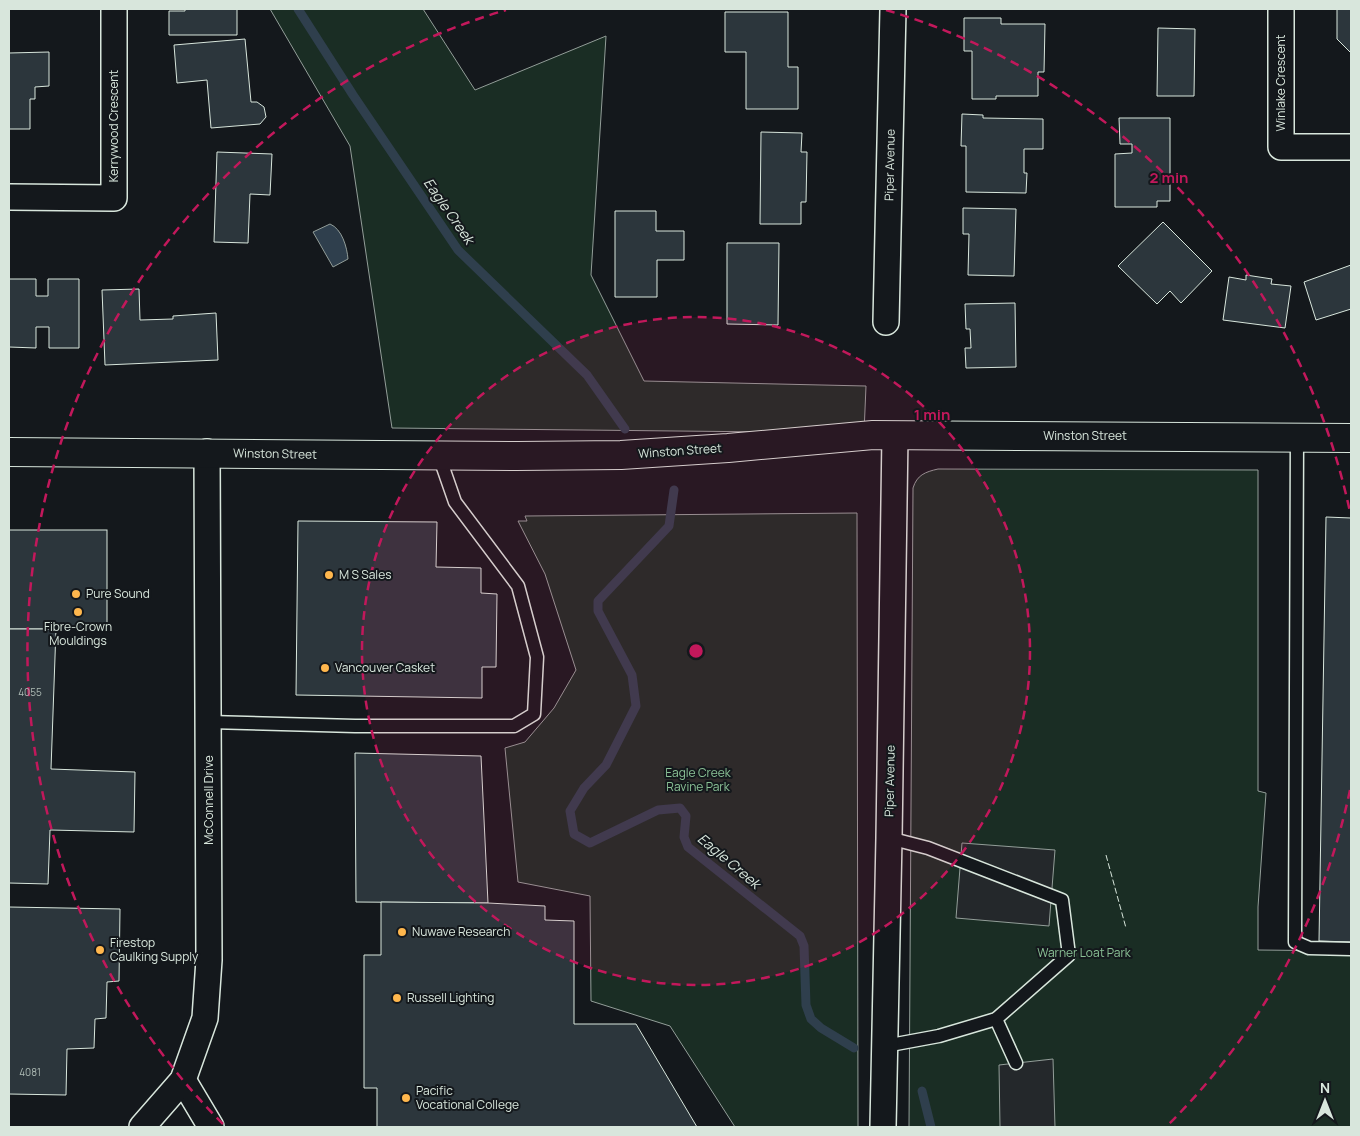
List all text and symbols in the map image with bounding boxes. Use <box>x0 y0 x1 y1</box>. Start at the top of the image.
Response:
street label: Winlake Crescent <box>1272 34 1289 131</box>
street label: Kerrywood Crescent <box>105 70 122 182</box>
street label: Piper Avenue <box>880 129 899 201</box>
text: 2 min <box>1149 167 1189 188</box>
water label: Eagle Creek <box>420 174 480 249</box>
text: 1 min <box>914 404 950 425</box>
street label: Winston Street <box>1043 427 1127 444</box>
street label: Winston Street <box>638 439 722 462</box>
street label: Winston Street <box>233 444 317 463</box>
place label: M S Sales <box>339 566 391 583</box>
marker: M S Sales <box>323 569 335 581</box>
place label: Pure Sound <box>86 585 150 602</box>
marker: Pure Sound <box>70 588 82 600</box>
marker: Fibre-Crown Mouldings <box>72 606 84 618</box>
place label: Fibre-Crown Mouldings <box>44 618 112 649</box>
centre of rings <box>687 642 705 660</box>
place label: Vancouver Casket <box>335 659 435 676</box>
marker: Vancouver Casket <box>319 662 331 674</box>
house number: 4055 <box>18 685 42 699</box>
street label: Piper Avenue <box>880 745 899 817</box>
street label: McConnell Drive <box>200 755 217 845</box>
park label: Eagle Creek Ravine Park <box>665 764 732 795</box>
water label: Eagle Creek <box>694 829 766 894</box>
place label: Nuwave Research <box>412 923 510 940</box>
marker: Nuwave Research <box>396 926 408 938</box>
place label: Firestop Caulking Supply <box>110 934 199 965</box>
marker: Firestop Caulking Supply <box>94 944 106 956</box>
park label: Warner Loat Park <box>1037 944 1132 961</box>
place label: Russell Lighting <box>407 989 494 1006</box>
marker: Russell Lighting <box>391 992 403 1004</box>
house number: 4081 <box>19 1065 41 1079</box>
north arrow <box>1300 1076 1350 1126</box>
text: N <box>1320 1078 1330 1097</box>
place label: Pacific Vocational College <box>416 1082 519 1113</box>
marker: Pacific Vocational College <box>400 1092 412 1104</box>

